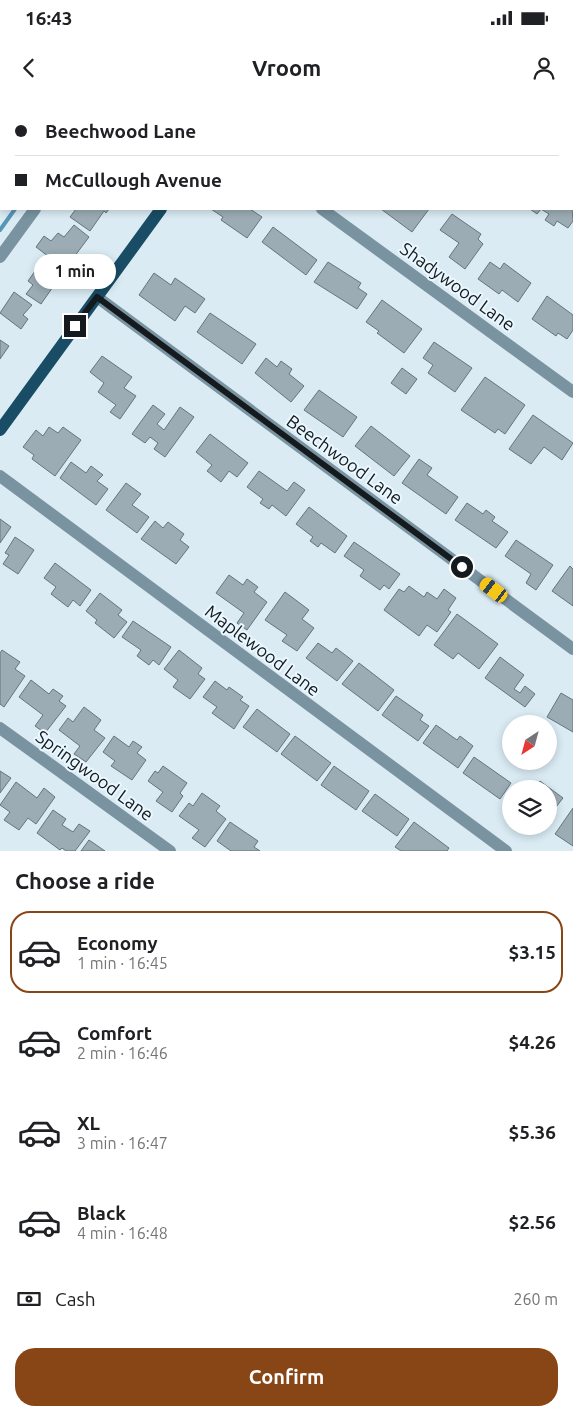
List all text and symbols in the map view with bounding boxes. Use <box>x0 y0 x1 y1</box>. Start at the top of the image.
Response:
text: 16:43 <box>25 7 73 29</box>
icon: back <box>15 54 43 82</box>
icon: person <box>530 54 558 82</box>
text: Vroom <box>252 55 321 80</box>
text: Beechwood Lane <box>45 120 196 142</box>
text: McCullough Avenue <box>45 169 222 191</box>
street label: Shadywood Lane <box>397 238 519 334</box>
callout: 1 min <box>34 254 116 288</box>
text: 1 min <box>55 262 95 280</box>
route end <box>64 315 86 337</box>
street label: Beechwood Lane <box>283 410 407 508</box>
route start <box>451 556 473 578</box>
car <box>477 575 510 605</box>
street label: Maplewood Lane <box>202 600 324 700</box>
north arrow <box>502 715 558 770</box>
map controls <box>502 715 557 835</box>
street label: Springwood Lane <box>32 726 158 824</box>
button: layers <box>502 780 557 835</box>
text: Choose a ride <box>15 868 155 893</box>
icon: car <box>17 930 62 975</box>
text: Economy <box>77 932 158 954</box>
text: $3.15 <box>508 941 556 963</box>
text: 1 min · 16:45 <box>77 954 168 972</box>
icon: car <box>17 1020 62 1065</box>
text: Comfort <box>77 1022 152 1044</box>
text: $4.26 <box>508 1031 556 1053</box>
text: 2 min · 16:46 <box>77 1044 168 1062</box>
icon: car <box>17 1110 62 1155</box>
text: XL <box>77 1112 100 1134</box>
text: $5.36 <box>508 1121 556 1143</box>
text: 3 min · 16:47 <box>77 1134 168 1152</box>
icon: car <box>17 1200 62 1245</box>
text: Black <box>77 1202 126 1224</box>
text: $2.56 <box>508 1211 556 1233</box>
text: 4 min · 16:48 <box>77 1224 168 1242</box>
icon: cash <box>15 1285 43 1313</box>
text: Cash <box>55 1288 96 1310</box>
text: 260 m <box>513 1290 558 1308</box>
button: Confirm <box>15 1348 558 1406</box>

